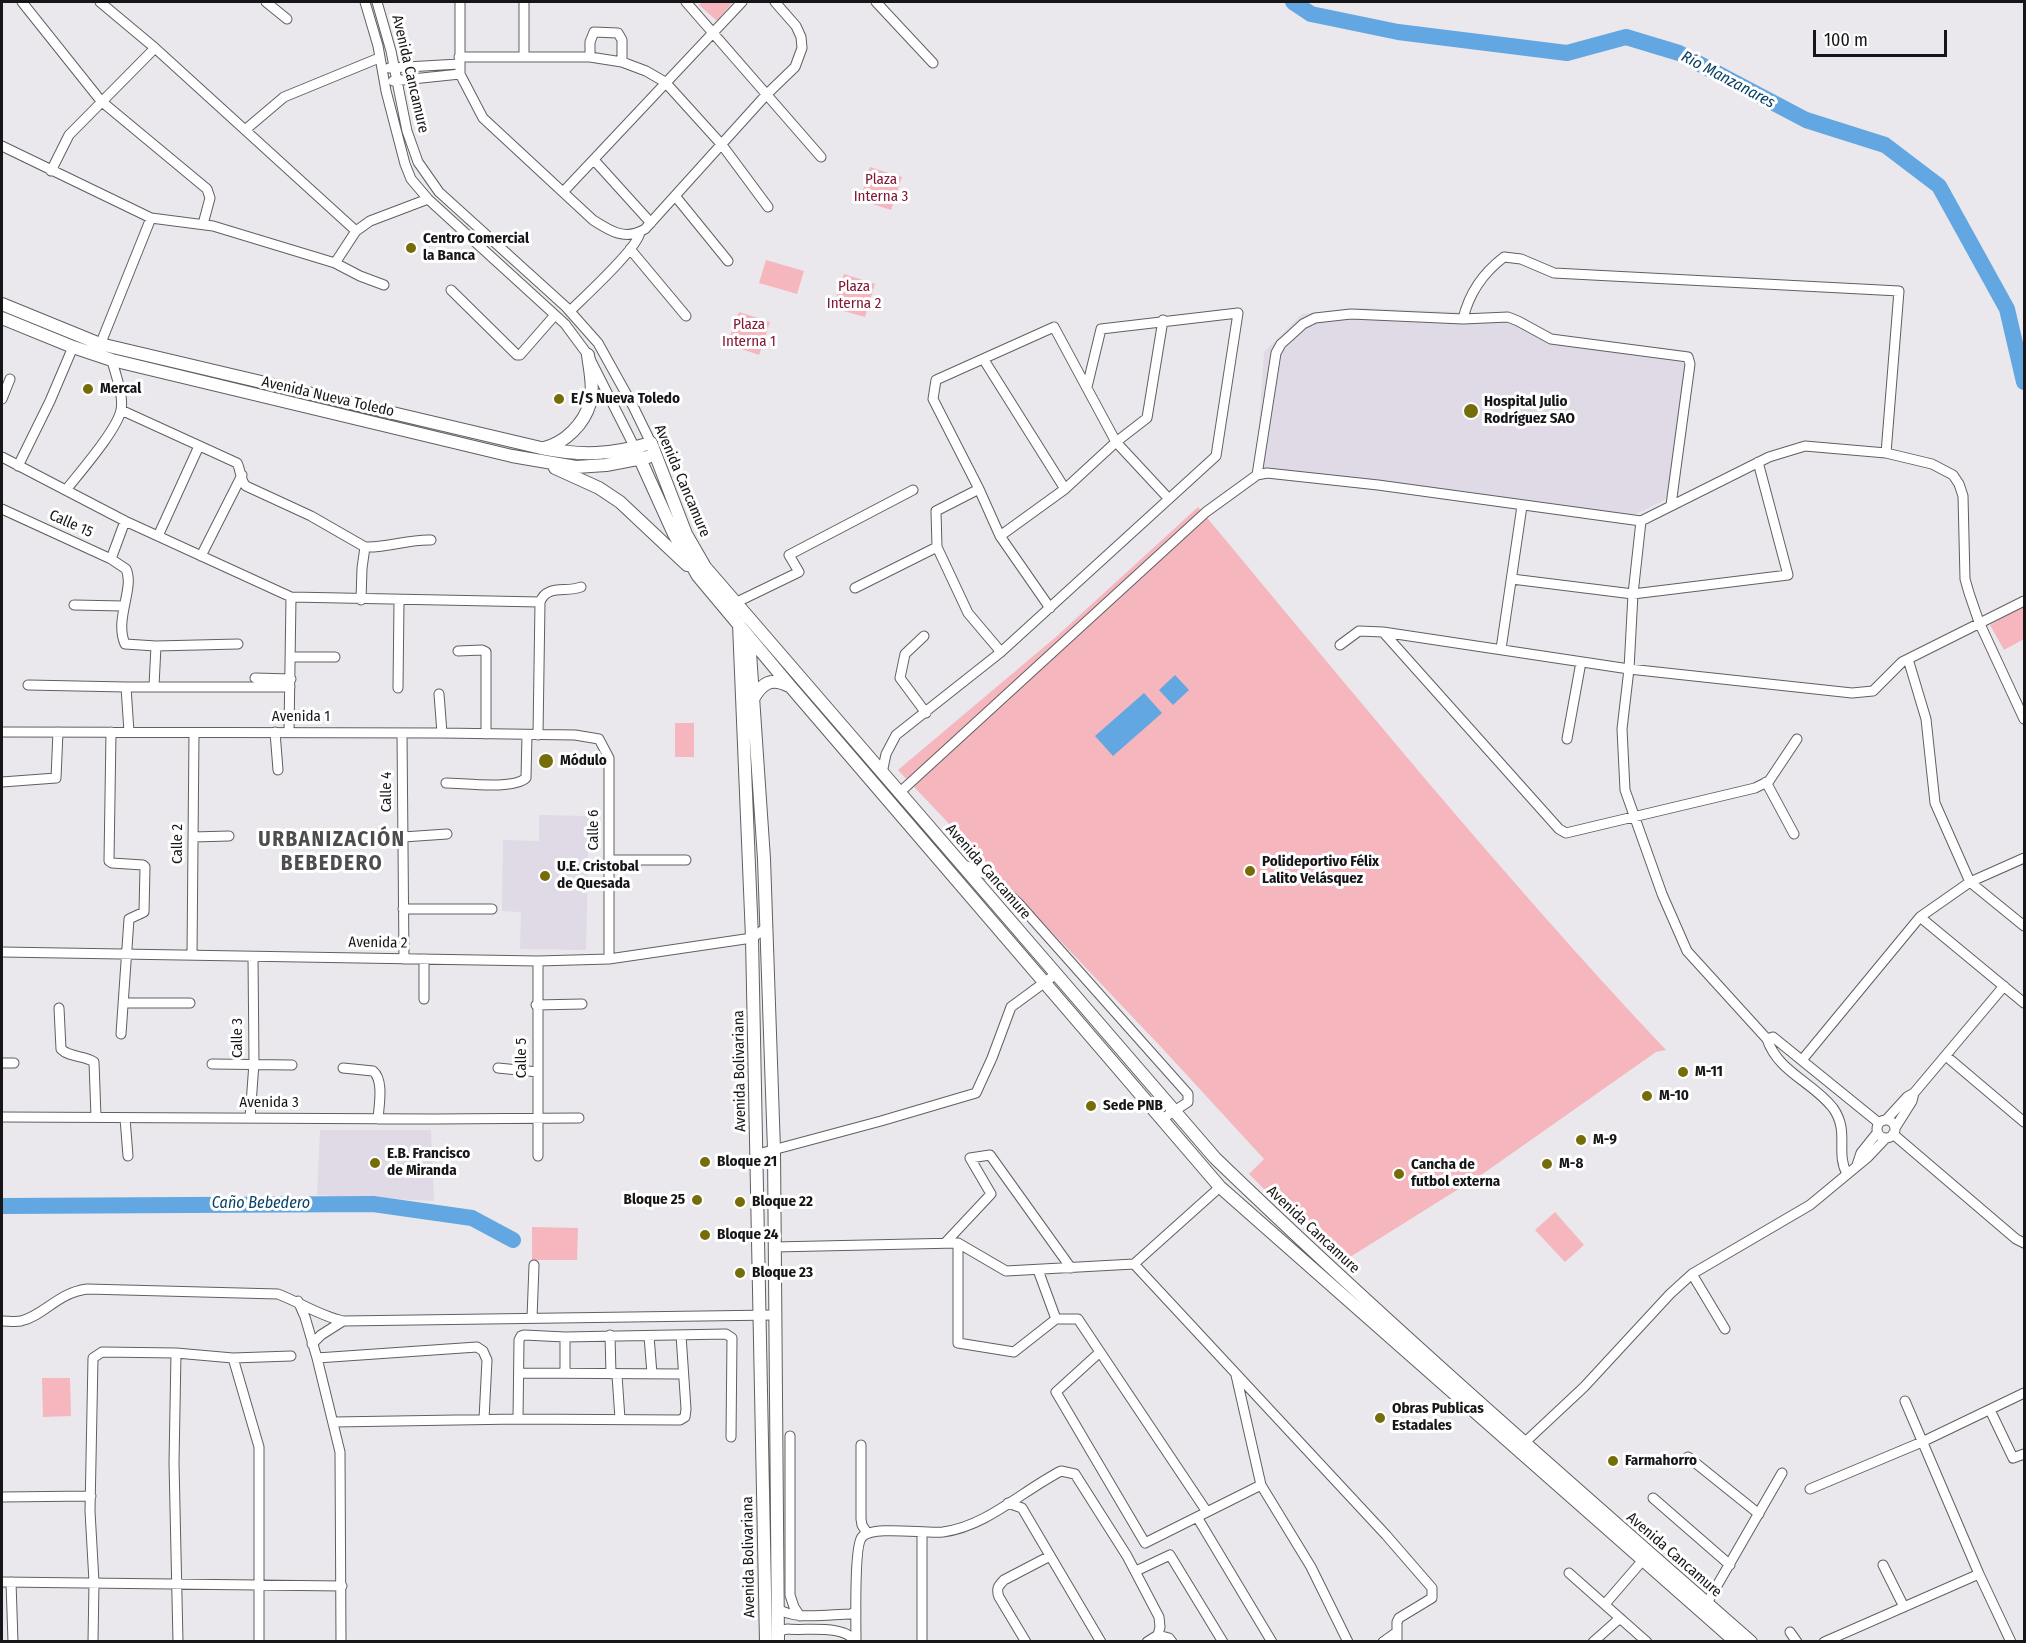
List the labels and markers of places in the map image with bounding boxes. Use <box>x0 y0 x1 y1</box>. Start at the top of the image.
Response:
place label: Centro Comercial la Banca <box>423 230 529 265</box>
marker: Centro Comercial la Banca <box>404 241 418 255</box>
place label: Mercal <box>100 380 141 398</box>
marker: Mercal <box>81 382 95 396</box>
place label: E/S Nueva Toledo <box>571 390 680 408</box>
marker: E/S Nueva Toledo <box>552 392 566 406</box>
place label: Hospital Julio Rodríguez SAO <box>1484 393 1575 428</box>
marker: Hospital Julio Rodríguez SAO <box>1462 402 1480 420</box>
marker: Módulo <box>537 752 555 770</box>
place label: Módulo <box>560 752 607 770</box>
place label: Polideportivo Félix Lalito Velásquez <box>1262 853 1379 888</box>
place label: U.E. Cristobal de Quesada <box>557 858 639 893</box>
marker: Polideportivo Félix Lalito Velásquez <box>1243 864 1257 878</box>
marker: U.E. Cristobal de Quesada <box>538 869 552 883</box>
place label: M-11 <box>1695 1063 1723 1081</box>
marker: M-11 <box>1676 1065 1690 1079</box>
place label: M-10 <box>1659 1087 1689 1105</box>
marker: M-10 <box>1640 1089 1654 1103</box>
place label: Sede PNB <box>1103 1097 1163 1115</box>
marker: Sede PNB <box>1084 1099 1098 1113</box>
place label: M-9 <box>1593 1131 1617 1149</box>
marker: M-9 <box>1574 1133 1588 1147</box>
place label: E.B. Francisco de Miranda <box>387 1145 470 1180</box>
place label: Bloque 21 <box>717 1153 777 1171</box>
marker: Bloque 21 <box>698 1155 712 1169</box>
place label: M-8 <box>1559 1155 1583 1173</box>
marker: E.B. Francisco de Miranda <box>368 1156 382 1170</box>
place label: Cancha de futbol externa <box>1411 1156 1500 1191</box>
marker: M-8 <box>1540 1157 1554 1171</box>
marker: Cancha de futbol externa <box>1392 1167 1406 1181</box>
place label: Bloque 25 <box>624 1191 685 1209</box>
marker: Bloque 25 <box>690 1193 704 1207</box>
place label: Bloque 22 <box>752 1193 813 1211</box>
marker: Bloque 22 <box>733 1195 747 1209</box>
place label: Bloque 24 <box>717 1226 778 1244</box>
marker: Bloque 24 <box>698 1228 712 1242</box>
place label: Bloque 23 <box>752 1264 813 1282</box>
marker: Bloque 23 <box>733 1266 747 1280</box>
place label: Obras Publicas Estadales <box>1392 1400 1484 1435</box>
marker: Obras Publicas Estadales <box>1373 1411 1387 1425</box>
place label: Farmahorro <box>1625 1452 1697 1470</box>
marker: Farmahorro <box>1606 1454 1620 1468</box>

